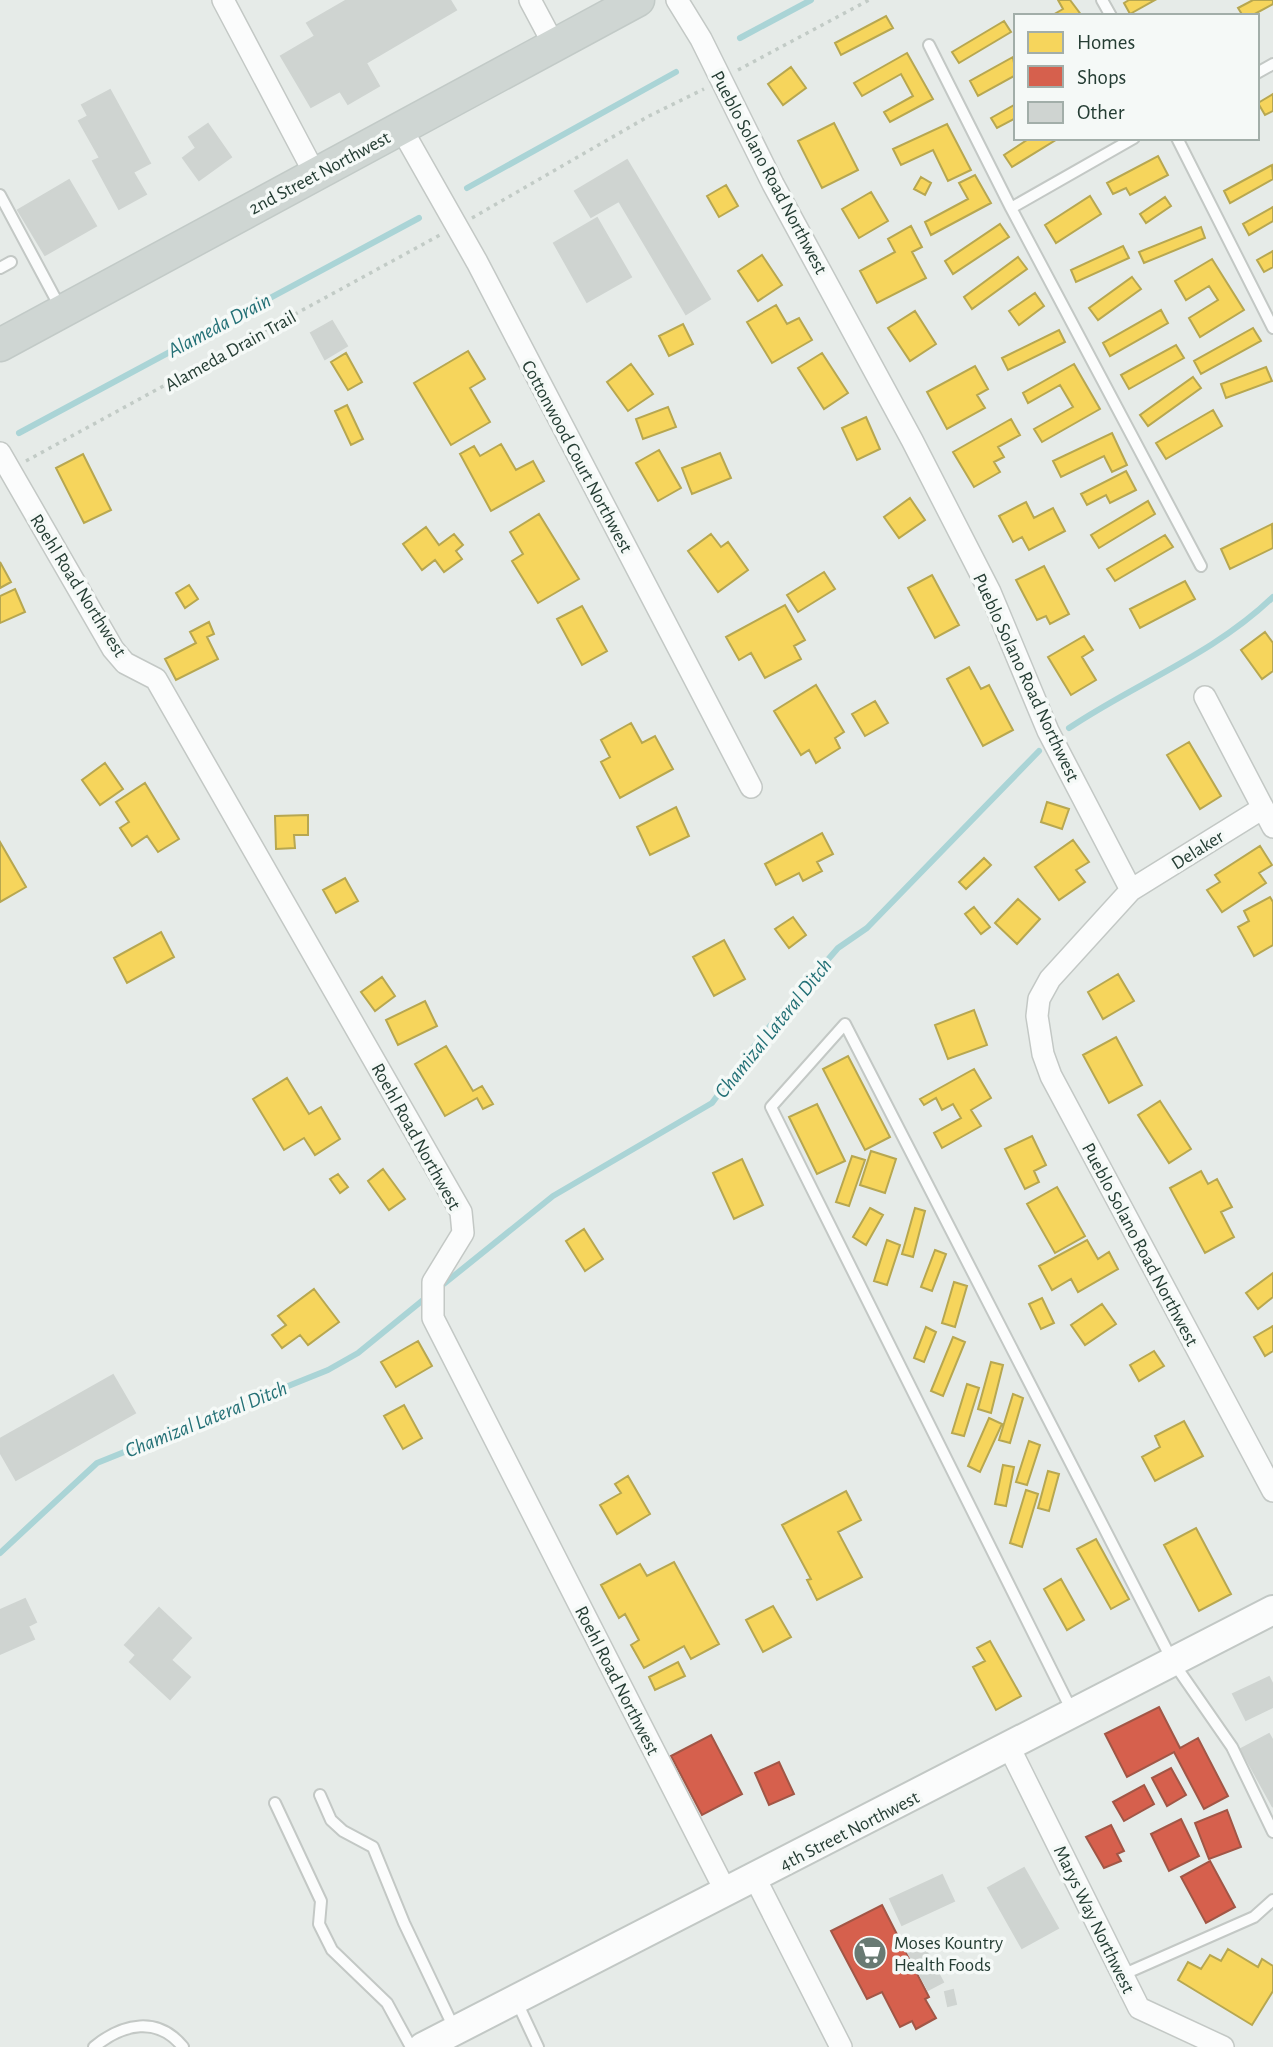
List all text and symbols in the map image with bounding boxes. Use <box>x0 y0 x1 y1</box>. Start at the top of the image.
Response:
legend <box>1014 14 1259 140</box>
text: Homes <box>1077 32 1135 53</box>
text: Shops <box>1077 67 1126 88</box>
street label: Pueblo Solano Road Northwest <box>707 68 830 277</box>
text: Other <box>1077 102 1125 123</box>
street label: 2nd Street Northwest <box>246 128 394 219</box>
water label: Alameda Drain <box>163 290 274 362</box>
street label: Alameda Drain Trail <box>162 307 299 395</box>
street label: Cottonwood Court Northwest <box>518 357 636 556</box>
street label: Roehl Road Northwest <box>26 511 129 661</box>
street label: Pueblo Solano Road Northwest <box>969 571 1082 785</box>
street label: Delaker <box>1168 827 1227 874</box>
water label: Chamizal Lateral Ditch <box>711 955 836 1102</box>
street label: Roehl Road Northwest <box>368 1060 464 1213</box>
street label: Pueblo Solano Road Northwest <box>1078 1140 1201 1349</box>
water label: Chamizal Lateral Ditch <box>122 1377 290 1462</box>
street label: Roehl Road Northwest <box>571 1603 662 1758</box>
street label: 4th Street Northwest <box>777 1788 923 1875</box>
street label: Marys Way Northwest <box>1050 1843 1138 1996</box>
supermarket icon: Moses Kountry Health Foods <box>851 1934 889 1972</box>
place label: Moses Kountry Health Foods <box>894 1934 1003 1975</box>

